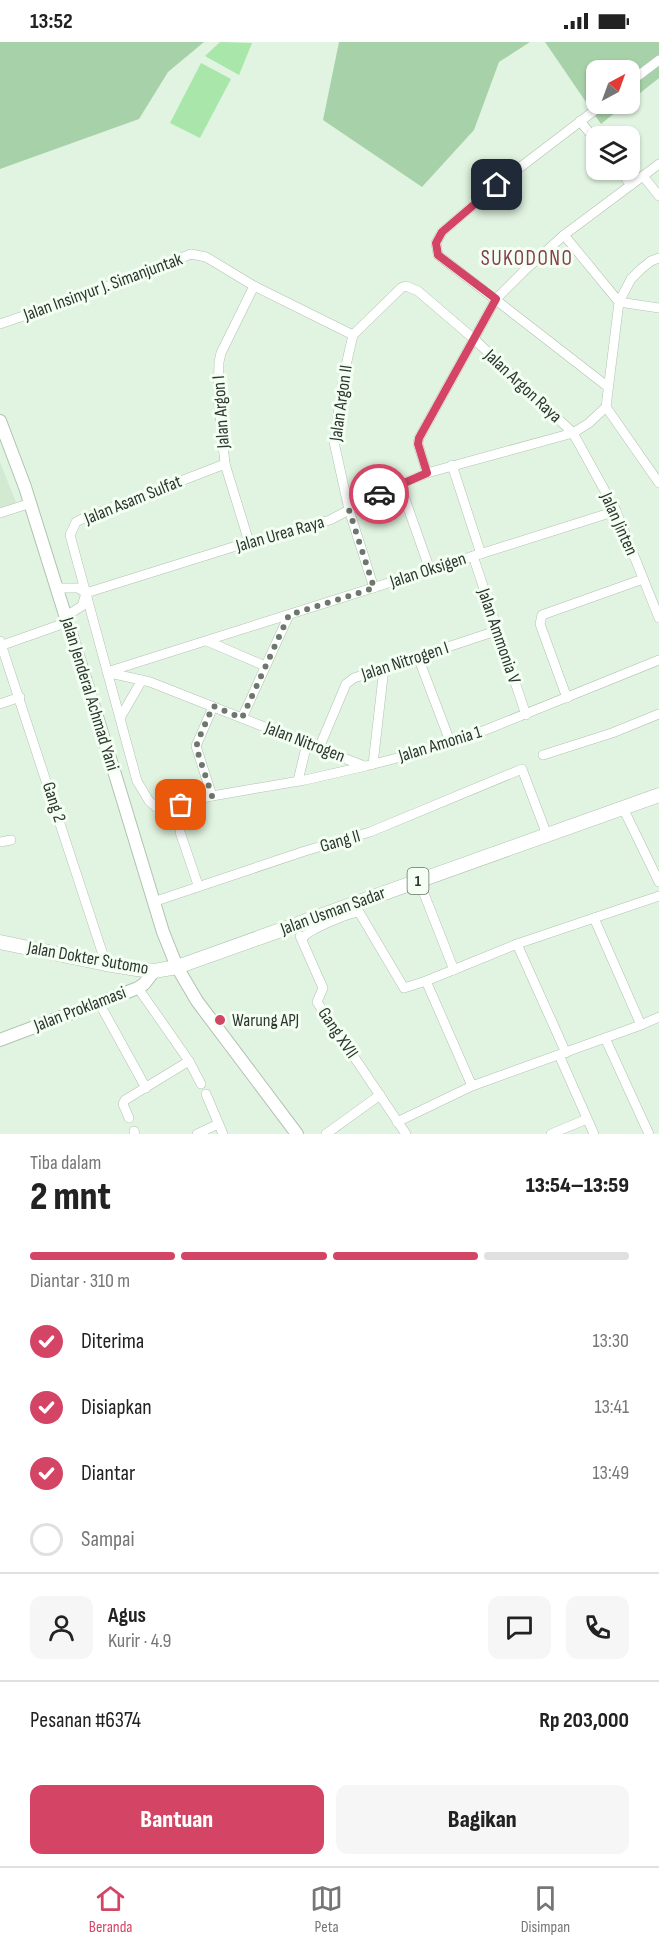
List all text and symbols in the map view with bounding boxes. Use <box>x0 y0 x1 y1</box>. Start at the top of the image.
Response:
text: 13:52 <box>30 8 73 35</box>
north arrow <box>586 60 640 114</box>
map controls <box>586 60 640 180</box>
button: layers <box>586 126 640 180</box>
pin <box>471 159 522 210</box>
icon: home <box>480 168 513 201</box>
district label: SUKODONO <box>481 246 573 271</box>
street label: Jalan Insinyur J. Simanjuntak <box>20 248 185 326</box>
street label: Jalan Argon Raya <box>479 344 566 427</box>
street label: Jalan Argon II <box>325 364 357 443</box>
street label: Jalan Argon I <box>208 375 234 450</box>
courier <box>349 464 409 524</box>
street label: Jalan Asam Sulfat <box>80 471 185 529</box>
icon: car <box>363 478 396 511</box>
street label: Jalan Jinten <box>595 488 642 559</box>
street label: Jalan Urea Raya <box>233 511 327 557</box>
street label: Jalan Oksigen <box>386 548 469 592</box>
street label: Jalan Ammonia V <box>473 585 525 686</box>
street label: Jalan Jenderal Achmad Yani <box>56 614 123 773</box>
street label: Jalan Nitrogen I <box>358 637 451 685</box>
street label: Jalan Nitrogen <box>261 717 348 767</box>
street label: Jalan Amonia 1 <box>395 721 485 767</box>
street label: Gang 2 <box>38 779 70 825</box>
pin <box>155 779 206 830</box>
icon: bag <box>164 788 197 821</box>
street label: Gang II <box>317 825 363 857</box>
road number: 1 <box>408 868 428 894</box>
street label: Jalan Usman Sadar <box>277 882 388 940</box>
street label: Jalan Dokter Sutomo <box>25 937 150 979</box>
street label: Jalan Proklamasi <box>30 982 129 1037</box>
street label: Gang XVII <box>313 1004 363 1062</box>
place label: Warung APJ <box>232 1010 299 1031</box>
marker: Warung APJ <box>213 1013 227 1027</box>
text: Tiba dalam <box>30 1151 101 1175</box>
text: 13:54–13:59 <box>526 1172 629 1199</box>
text: 2 mnt <box>30 1174 111 1221</box>
text: Diantar · 310 m <box>30 1269 130 1293</box>
icon: check <box>30 1325 63 1358</box>
text: Diterima <box>81 1328 144 1355</box>
text: 13:30 <box>593 1329 629 1353</box>
icon: check <box>30 1391 63 1424</box>
text: Disiapkan <box>81 1394 152 1421</box>
text: 13:41 <box>594 1395 629 1419</box>
icon: check <box>30 1457 63 1490</box>
text: Diantar <box>81 1460 135 1487</box>
text: 13:49 <box>593 1461 629 1485</box>
text: Sampai <box>81 1526 135 1553</box>
button: person <box>30 1596 93 1659</box>
button: chat <box>488 1596 551 1659</box>
button: phone <box>566 1596 629 1659</box>
text: Agus <box>108 1602 146 1629</box>
text: Kurir · 4.9 <box>108 1629 171 1653</box>
text: Pesanan #6374 <box>30 1707 141 1734</box>
text: Rp 203,000 <box>539 1707 629 1734</box>
button: Bantuan <box>30 1785 324 1854</box>
button: Bagikan <box>336 1785 629 1854</box>
tab: Beranda <box>89 1882 133 1937</box>
tab: Peta <box>310 1882 343 1937</box>
tab: Disimpan <box>521 1882 570 1937</box>

